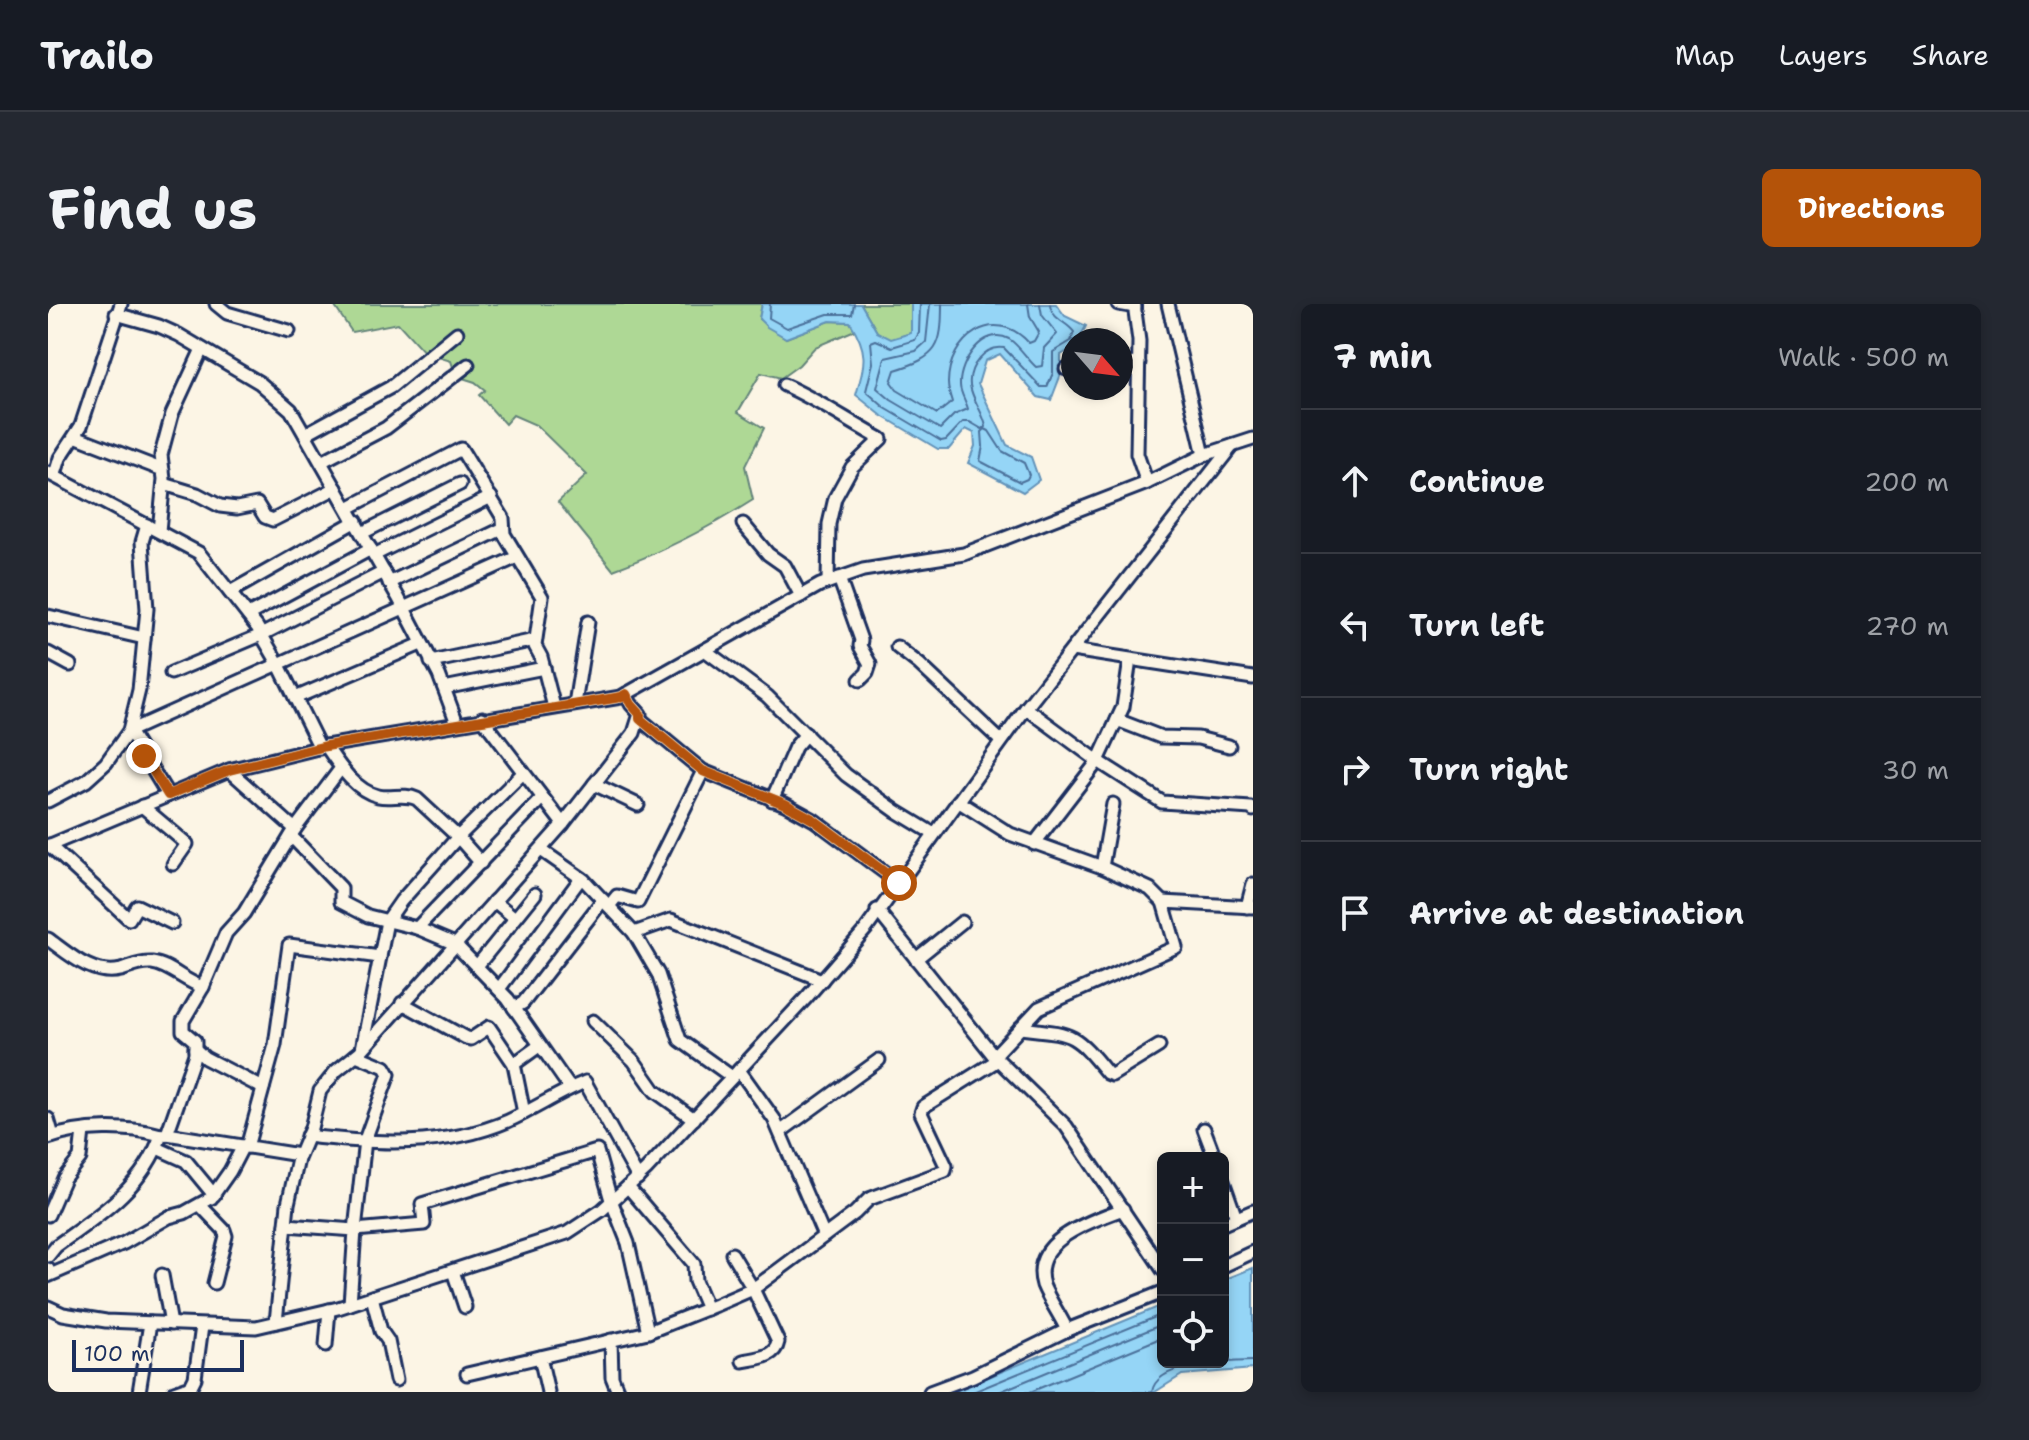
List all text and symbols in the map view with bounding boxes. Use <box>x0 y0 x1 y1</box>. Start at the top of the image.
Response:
text: Trailo <box>40 30 154 81</box>
text: Map <box>1675 36 1735 74</box>
text: Layers <box>1779 36 1868 74</box>
text: Share <box>1912 36 1989 74</box>
button: Directions <box>1762 169 1981 247</box>
text: Find us <box>48 171 257 246</box>
north arrow <box>1061 328 1133 400</box>
text: 7 min <box>1333 333 1432 379</box>
text: Walk · 500 m <box>1778 339 1949 374</box>
icon: ahead <box>1333 459 1377 503</box>
text: Continue <box>1409 461 1545 502</box>
text: 200 m <box>1864 464 1949 499</box>
icon: left <box>1333 603 1377 647</box>
text: Turn left <box>1409 605 1544 646</box>
text: 270 m <box>1866 608 1949 643</box>
route end <box>126 738 162 774</box>
icon: right <box>1333 747 1377 791</box>
text: Turn right <box>1409 749 1568 790</box>
text: 30 m <box>1882 752 1949 787</box>
route start <box>881 865 917 901</box>
icon: arrive <box>1333 891 1377 935</box>
text: Arrive at destination <box>1409 893 1744 934</box>
map controls <box>1157 1152 1229 1368</box>
button: + <box>1157 1152 1229 1224</box>
button: − <box>1157 1224 1229 1296</box>
button: locate <box>1157 1296 1229 1368</box>
scale bar <box>72 1336 244 1372</box>
text: 100 m <box>84 1339 150 1368</box>

